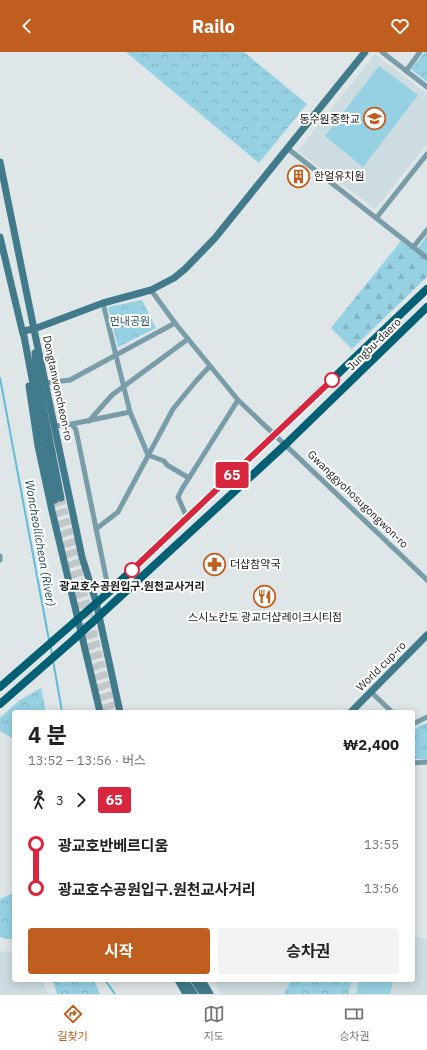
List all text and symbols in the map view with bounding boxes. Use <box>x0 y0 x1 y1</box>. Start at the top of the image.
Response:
icon: back <box>16 15 38 37</box>
text: Railo <box>192 15 235 38</box>
icon: heart <box>389 15 411 37</box>
school or university icon: 동수원중학교 <box>362 106 388 132</box>
place label: 동수원중학교 <box>299 112 360 126</box>
building icon: 한얼유치원 <box>286 163 312 189</box>
place label: 한얼유치원 <box>314 169 365 183</box>
park label: 먼내공원 <box>110 314 150 328</box>
street label: Jungbu-daero <box>344 315 404 373</box>
street label: Dongtanwoncheon-ro <box>40 334 76 442</box>
unlabelled marker <box>324 372 340 388</box>
street label: Gwanggyohosugongwon-ro <box>305 447 411 551</box>
line badge: 65 <box>214 462 250 488</box>
text: 65 <box>224 466 240 484</box>
water label: Woncheollicheon (River) <box>22 479 59 607</box>
pharmacy icon: 더샵참약국 <box>201 551 227 577</box>
place label: 더샵참약국 <box>230 557 281 571</box>
marker: 광교호수공원입구.원천교사거리 <box>124 562 140 578</box>
place label: 광교호수공원입구.원천교사거리 <box>59 579 205 593</box>
restaurant icon: 스시노칸도 광교더샵레이크시티점 <box>252 584 278 610</box>
place label: 스시노칸도 광교더샵레이크시티점 <box>188 610 342 624</box>
street label: World cup-ro <box>353 638 409 694</box>
text: 4 분 <box>28 720 67 749</box>
text: ₩2,400 <box>343 735 399 754</box>
text: 13:52 – 13:56 · 버스 <box>28 752 146 769</box>
icon: walk <box>28 789 50 811</box>
icon: forward <box>70 789 92 811</box>
text: 65 <box>106 791 123 809</box>
text: 3 <box>56 792 64 809</box>
text: 광교호반베르디움 <box>58 836 168 855</box>
text: 13:55 <box>364 836 399 853</box>
text: 광교호수공원입구.원천교사거리 <box>58 880 256 899</box>
text: 13:56 <box>364 880 399 897</box>
button: 시작 <box>28 928 210 974</box>
button: 승차권 <box>218 928 399 974</box>
tab: 길찾기 <box>57 1003 88 1043</box>
tab: 지도 <box>203 1003 225 1043</box>
tab: 승차권 <box>339 1003 370 1043</box>

